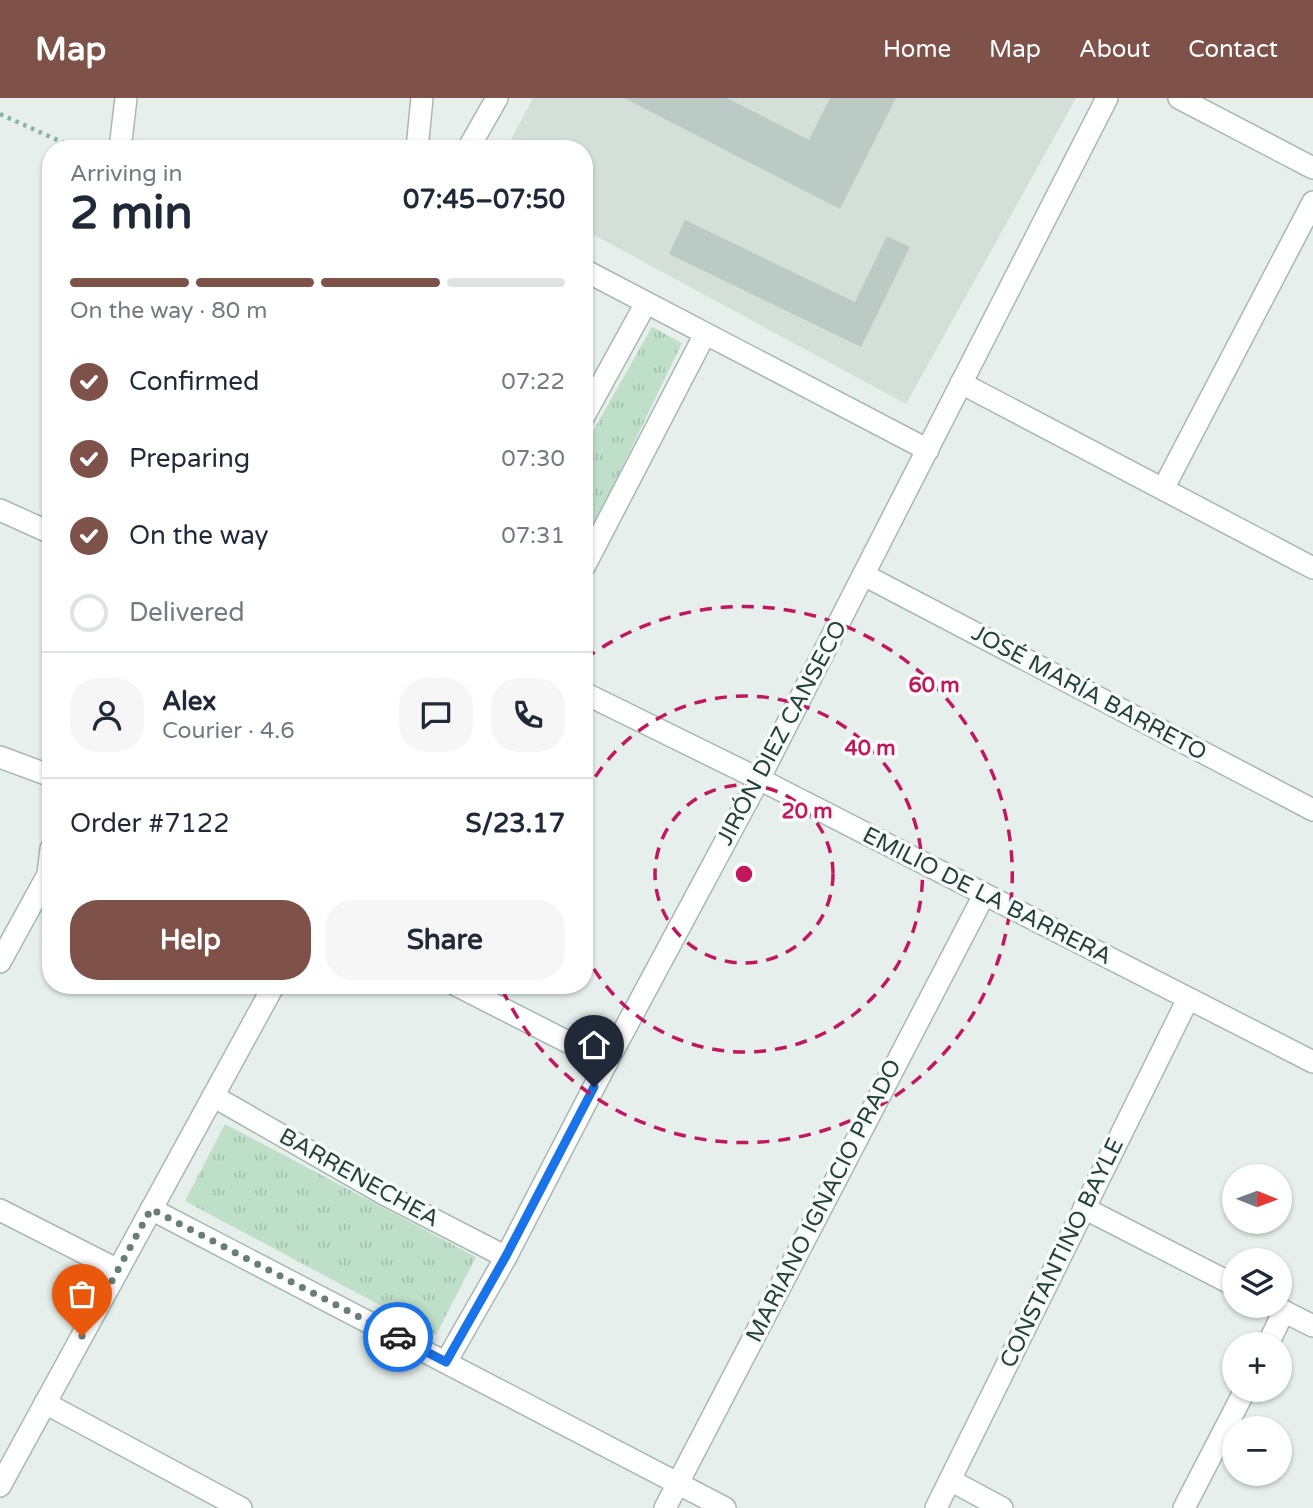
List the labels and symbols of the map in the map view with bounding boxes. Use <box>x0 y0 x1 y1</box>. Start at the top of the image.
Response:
street label: JIRÓN DIEZ CANSECO <box>711 616 853 850</box>
street label: JOSÉ MARÍA BARRETO <box>967 619 1211 767</box>
text: 60 m <box>908 673 960 698</box>
text: 40 m <box>844 736 896 761</box>
text: 20 m <box>781 799 833 824</box>
street label: EMILIO DE LA BARRERA <box>858 821 1116 971</box>
centre of rings <box>732 862 756 886</box>
pin <box>564 1015 624 1087</box>
street label: MARIANO IGNACIO PRADO <box>740 1055 908 1347</box>
street label: BARRENECHEA <box>274 1122 444 1234</box>
street label: CONSTANTINO BAYLE <box>994 1134 1130 1372</box>
north arrow <box>1222 1164 1292 1234</box>
pin <box>52 1264 112 1336</box>
courier <box>363 1302 433 1372</box>

